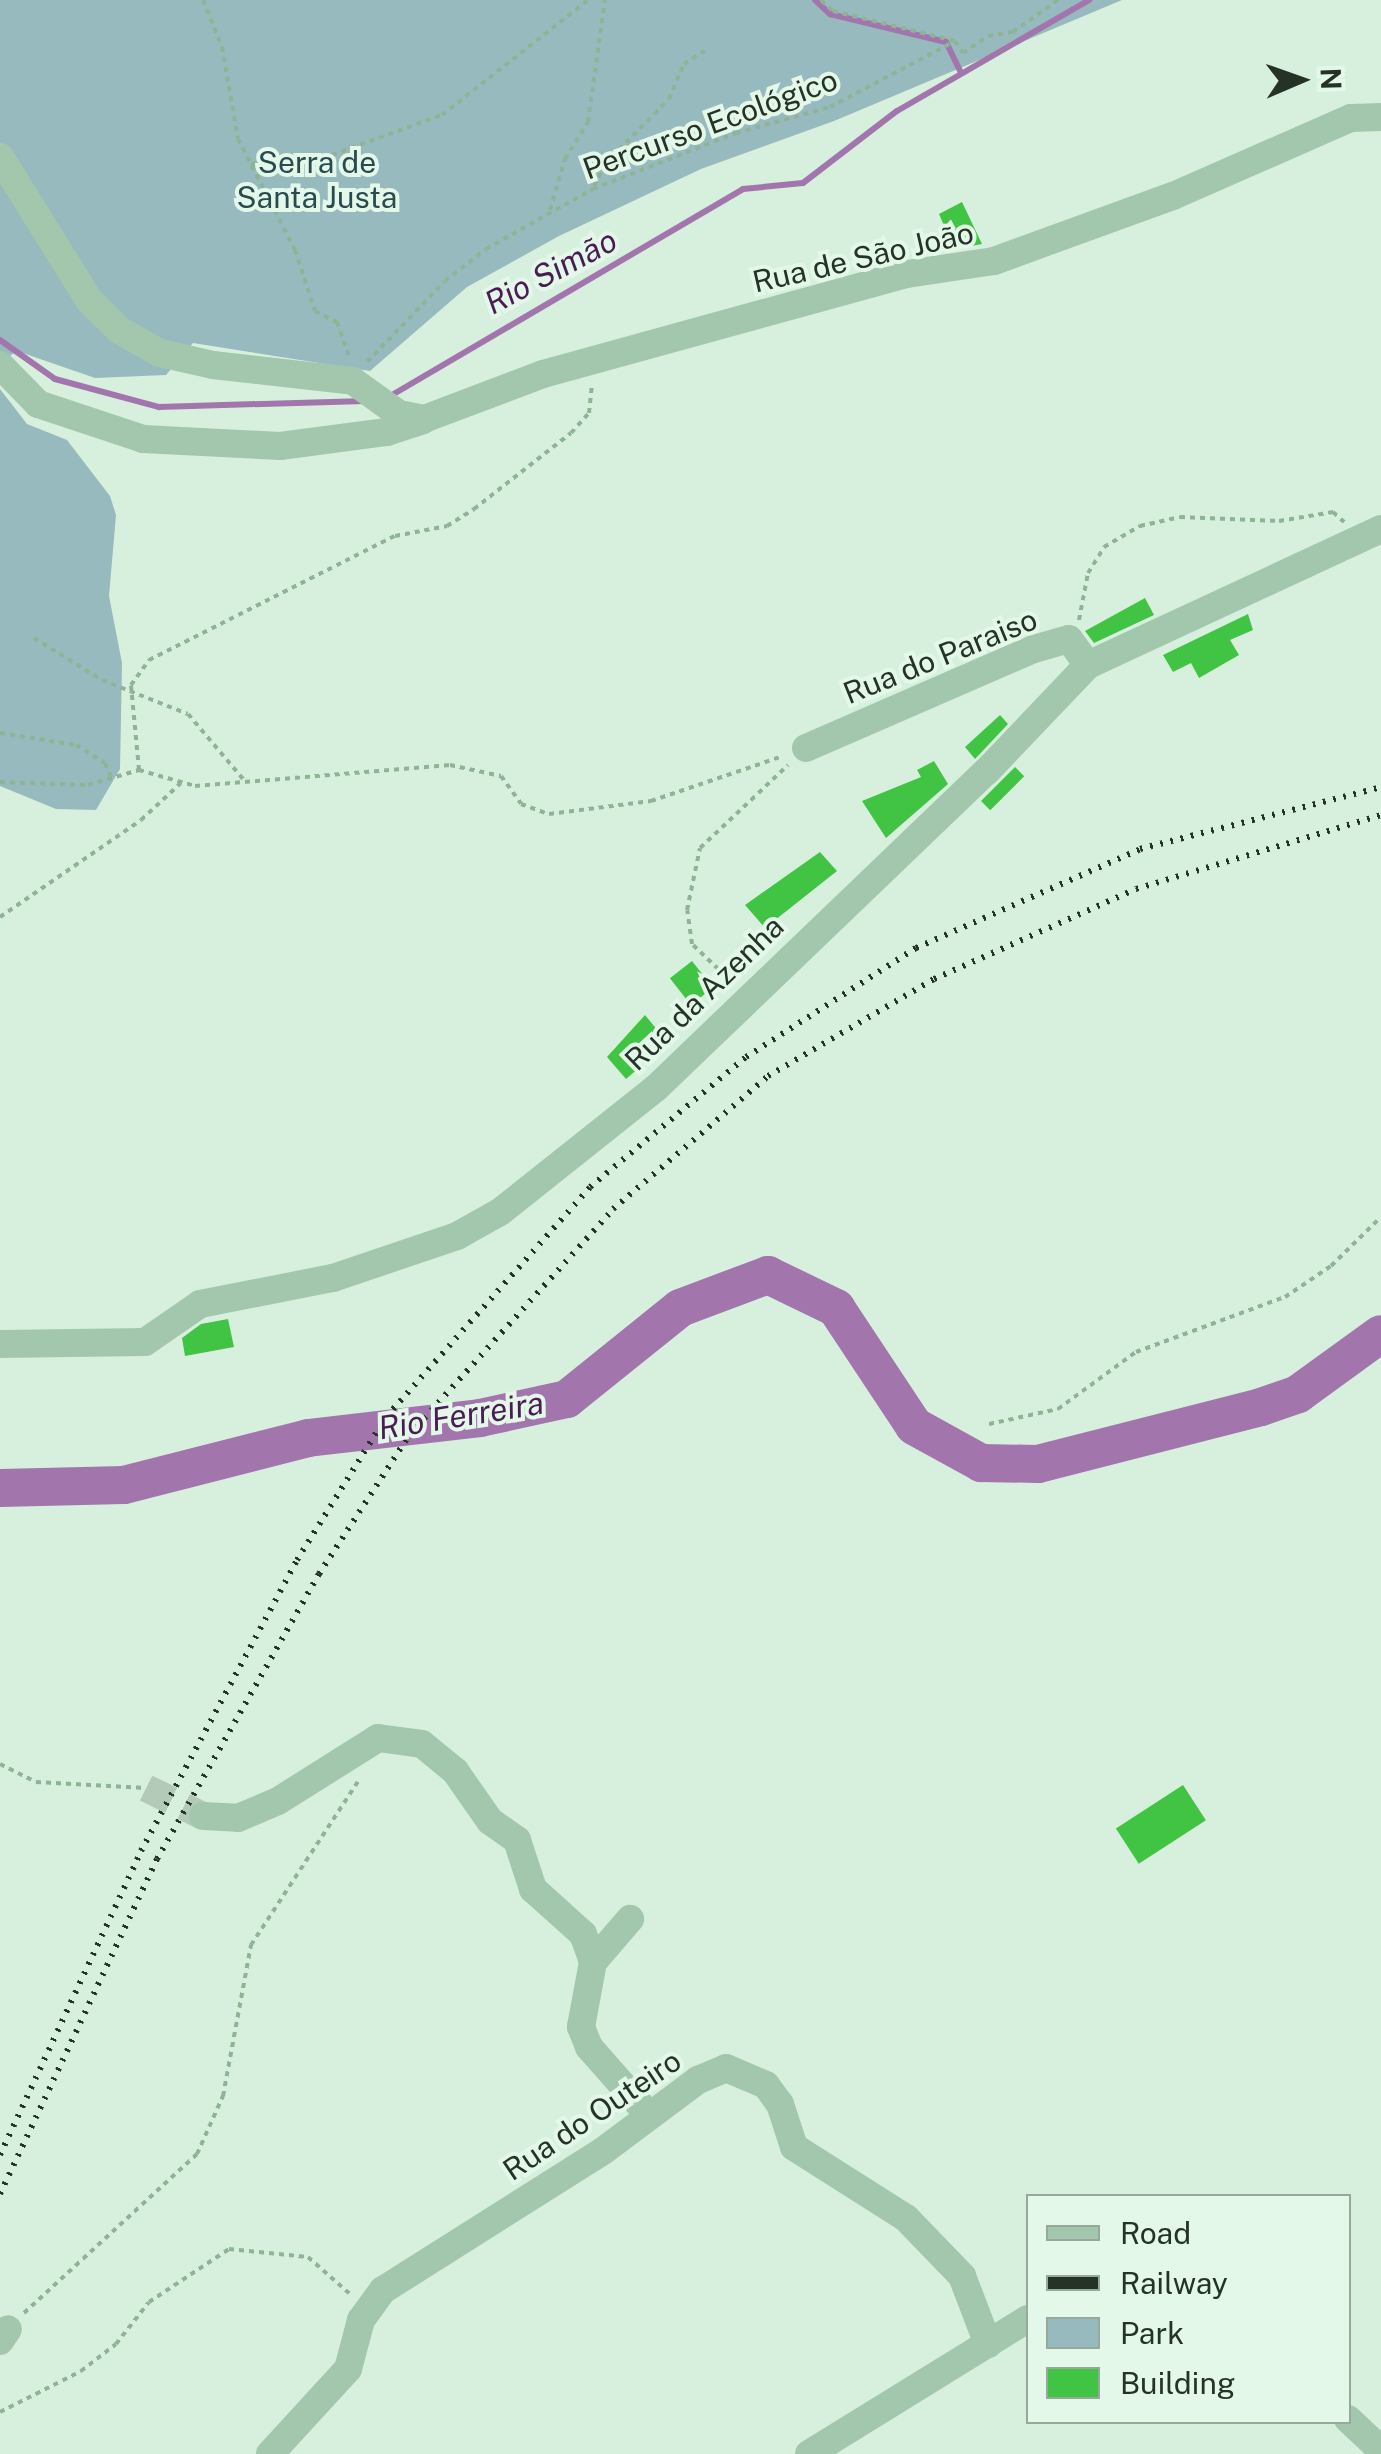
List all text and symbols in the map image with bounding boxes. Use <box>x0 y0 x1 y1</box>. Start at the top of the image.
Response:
north arrow <box>1251 30 1351 130</box>
street label: Percurso Ecológico <box>578 61 842 187</box>
text: N <box>1315 67 1348 90</box>
park label: Serra de Santa Justa <box>237 144 397 214</box>
street label: Rua de São João <box>749 214 977 300</box>
water label: Rio Simão <box>478 221 624 323</box>
street label: Rua do Paraiso <box>838 601 1042 711</box>
street label: Rua da Azenha <box>617 908 791 1078</box>
water label: Rio Ferreira <box>376 1384 546 1448</box>
street label: Rua do Outeiro <box>496 2042 688 2188</box>
legend <box>1026 2194 1351 2424</box>
text: Road <box>1120 2215 1191 2251</box>
text: Railway <box>1120 2265 1228 2301</box>
text: Park <box>1120 2315 1184 2351</box>
text: Building <box>1120 2365 1235 2401</box>

